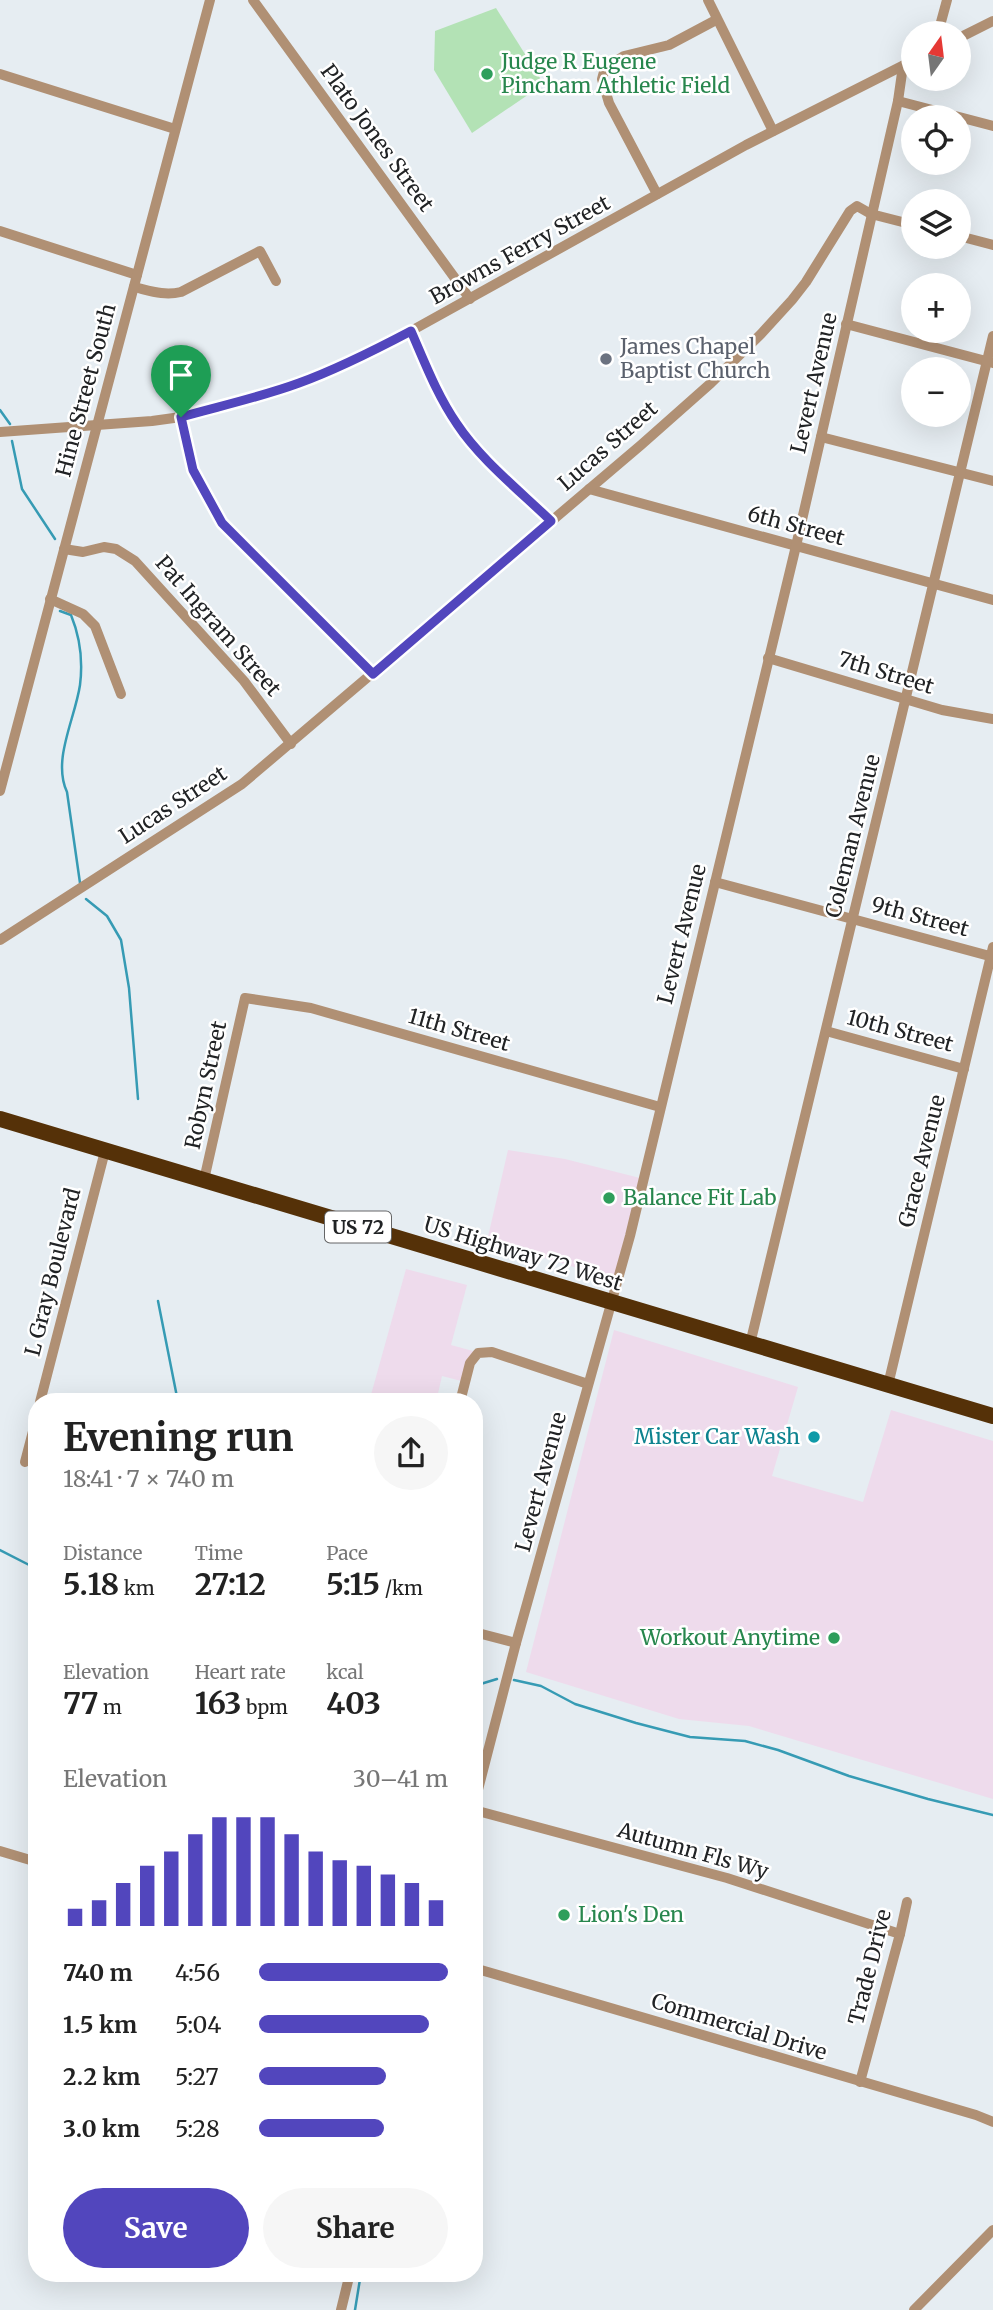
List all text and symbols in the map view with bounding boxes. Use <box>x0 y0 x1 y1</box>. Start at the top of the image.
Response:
north arrow <box>901 21 971 91</box>
map controls <box>901 21 971 427</box>
place label: Judge R Eugene Pincham Athletic Field <box>500 48 730 99</box>
street label: Plato Jones Street <box>315 59 440 217</box>
marker: Judge R Eugene Pincham Athletic Field <box>479 66 495 82</box>
button: locate <box>901 105 971 175</box>
street label: Browns Ferry Street <box>425 189 615 310</box>
button: layers <box>901 189 971 259</box>
button: + <box>901 273 971 343</box>
street label: Hine Street South <box>49 300 122 479</box>
street label: Levert Avenue <box>784 310 843 456</box>
place label: James Chapel Baptist Church <box>619 333 770 384</box>
pin <box>151 345 211 417</box>
marker: James Chapel Baptist Church <box>598 351 614 367</box>
icon: arrive <box>162 356 200 394</box>
button: − <box>901 357 971 427</box>
street label: Lucas Street <box>552 395 663 496</box>
street label: 6th Street <box>745 500 848 551</box>
street label: Pat Ingram Street <box>150 550 287 702</box>
street label: 7th Street <box>835 645 937 700</box>
street label: Coleman Avenue <box>819 751 886 920</box>
street label: Lucas Street <box>114 760 232 849</box>
street label: Levert Avenue <box>651 861 712 1007</box>
street label: 9th Street <box>868 891 972 942</box>
street label: 11th Street <box>405 1002 513 1057</box>
street label: 10th Street <box>844 1003 956 1058</box>
street label: Robyn Street <box>179 1018 232 1152</box>
street label: Grace Avenue <box>892 1092 951 1230</box>
place label: Balance Fit Lab <box>623 1184 777 1211</box>
street label: L Gray Boulevard <box>19 1185 87 1359</box>
marker: Balance Fit Lab <box>601 1190 617 1206</box>
street label: US Highway 72 West <box>421 1210 626 1297</box>
road number: US 72 <box>325 1212 391 1242</box>
street label: Levert Avenue <box>509 1409 572 1555</box>
text: Evening run <box>63 1414 294 1461</box>
button: share <box>374 1416 448 1490</box>
place label: Mister Car Wash <box>634 1423 800 1450</box>
marker: Mister Car Wash <box>806 1429 822 1445</box>
text: 18:41 · 7 × 740 m <box>63 1464 234 1493</box>
text: Distance <box>63 1541 142 1565</box>
text: Time <box>195 1541 243 1565</box>
text: Pace <box>326 1541 368 1565</box>
text: 5.18 <box>63 1565 119 1603</box>
text: 27:12 <box>195 1565 266 1603</box>
text: 5:15 <box>326 1565 380 1603</box>
text: km <box>119 1576 155 1600</box>
text: /km <box>380 1576 423 1600</box>
place label: Workout Anytime <box>639 1624 820 1651</box>
marker: Workout Anytime <box>826 1630 842 1646</box>
text: Elevation <box>63 1660 149 1684</box>
text: Heart rate <box>195 1660 286 1684</box>
text: kcal <box>326 1660 364 1684</box>
text: 77 <box>63 1684 99 1722</box>
text: 163 <box>195 1684 242 1722</box>
text: 403 <box>326 1684 381 1722</box>
text: m <box>99 1695 122 1719</box>
text: bpm <box>242 1695 288 1719</box>
text: Elevation <box>63 1764 167 1793</box>
text: 30–41 m <box>353 1764 448 1793</box>
street label: Autumn Fls Wy <box>614 1816 772 1885</box>
place label: Lion's Den <box>578 1901 684 1928</box>
street label: Trade Drive <box>842 1906 897 2028</box>
marker: Lion's Den <box>556 1907 572 1923</box>
text: 740 m <box>63 1958 133 1987</box>
text: 4:56 <box>175 1958 220 1987</box>
street label: Commercial Drive <box>648 1987 830 2066</box>
text: 1.5 km <box>63 2010 137 2039</box>
text: 5:04 <box>175 2010 221 2039</box>
text: 2.2 km <box>63 2062 141 2091</box>
text: 5:27 <box>175 2062 219 2091</box>
text: 3.0 km <box>63 2114 140 2143</box>
text: 5:28 <box>175 2114 220 2143</box>
button: Save <box>63 2188 249 2268</box>
button: Share <box>263 2188 448 2268</box>

